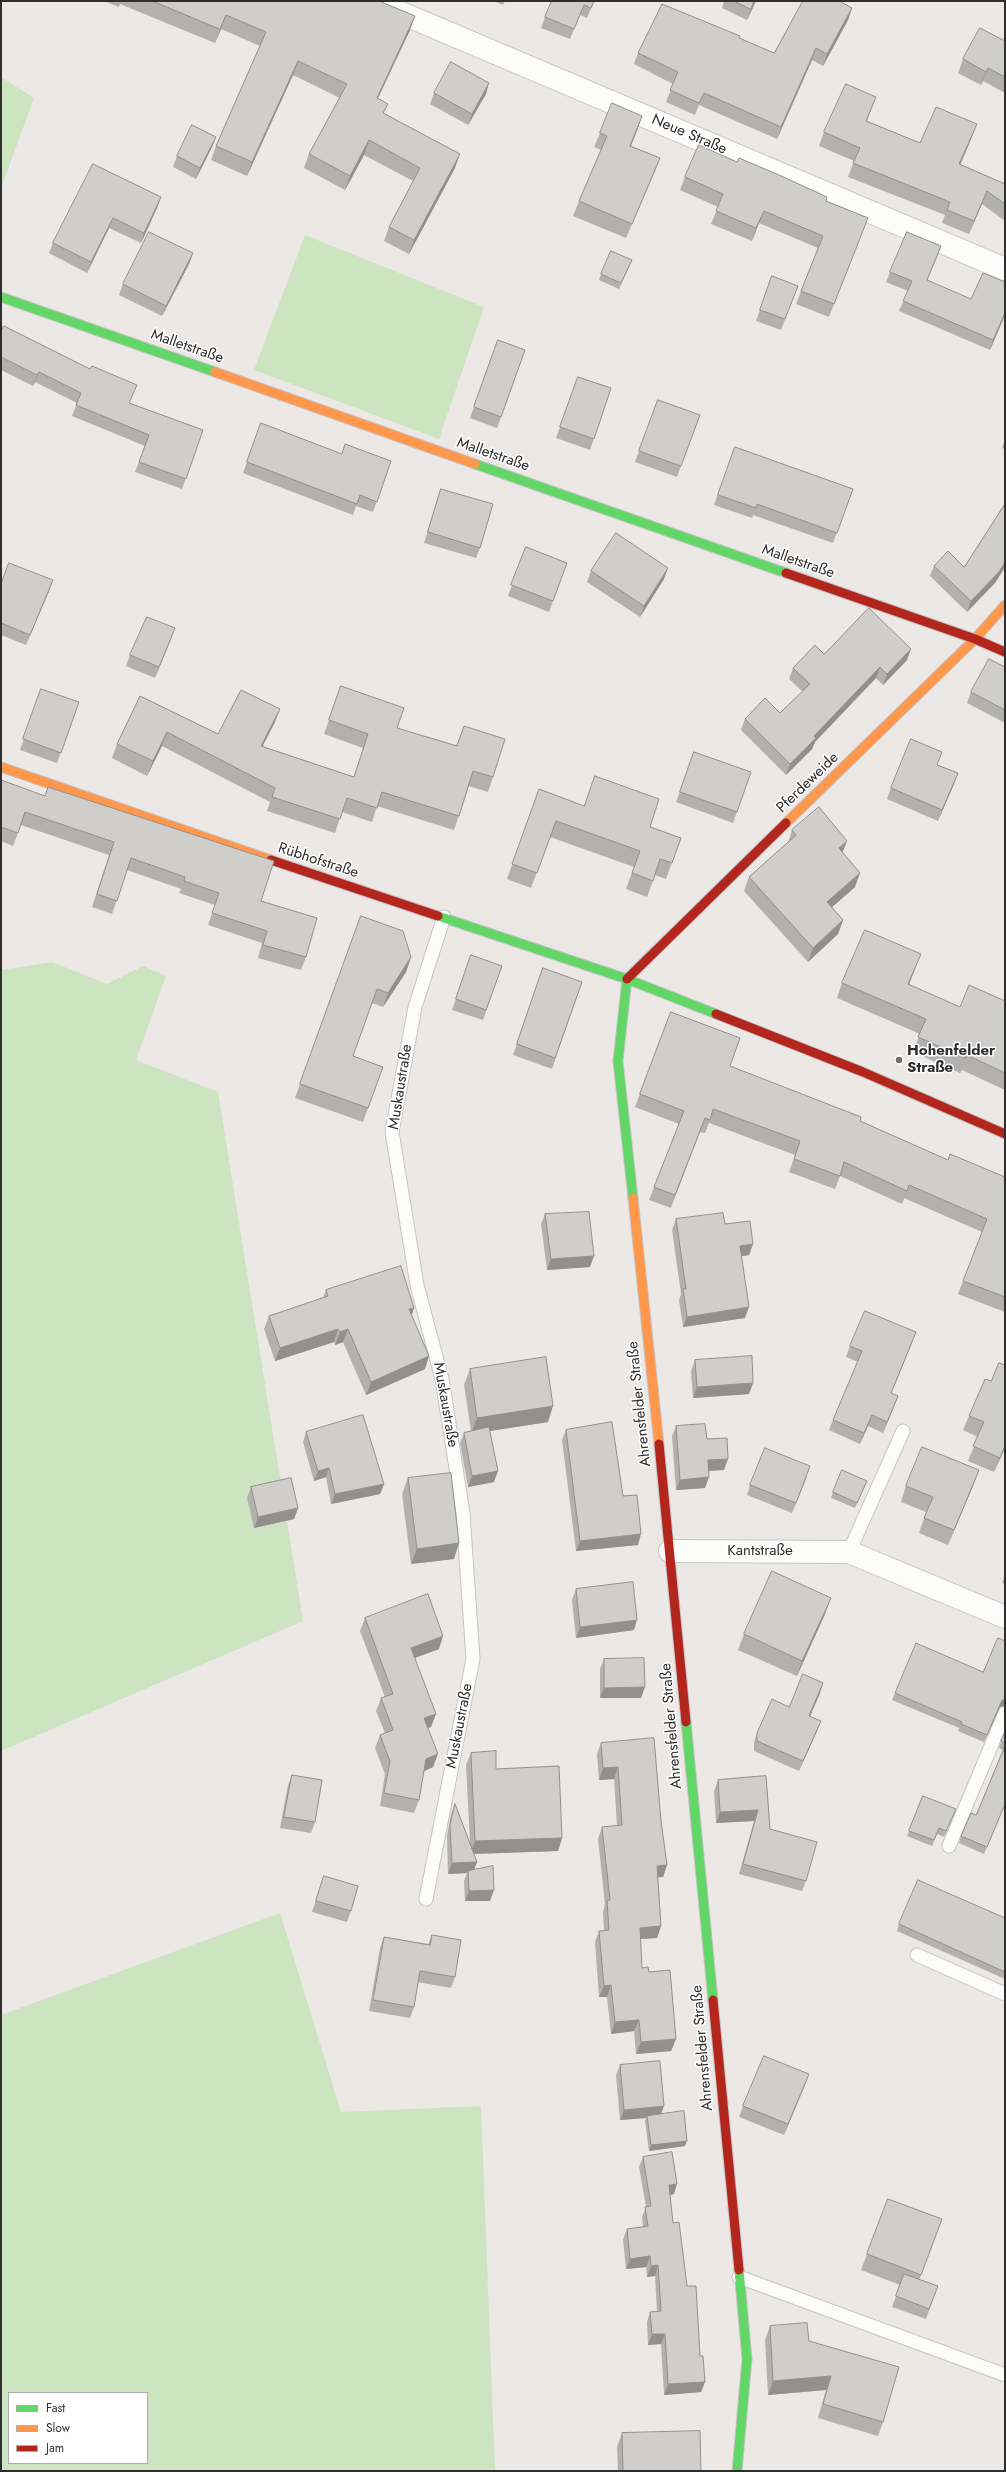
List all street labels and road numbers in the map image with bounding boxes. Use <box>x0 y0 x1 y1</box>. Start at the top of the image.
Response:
street label: Neue Straße <box>649 111 729 159</box>
street label: Malletstraße <box>148 326 226 368</box>
street label: Malletstraße <box>454 434 532 476</box>
street label: Malletstraße <box>759 541 837 583</box>
street label: Pferdeweide <box>773 749 843 817</box>
street label: Rübhofstraße <box>276 840 360 882</box>
street label: Muskaustraße <box>385 1043 417 1131</box>
street label: Ahrensfelder Straße <box>624 1340 656 1468</box>
street label: Muskaustraße <box>429 1361 461 1449</box>
street label: Kantstraße <box>727 1542 793 1560</box>
street label: Ahrensfelder Straße <box>658 1662 686 1790</box>
street label: Muskaustraße <box>443 1682 477 1770</box>
street label: Ahrensfelder Straße <box>689 1984 717 2112</box>

